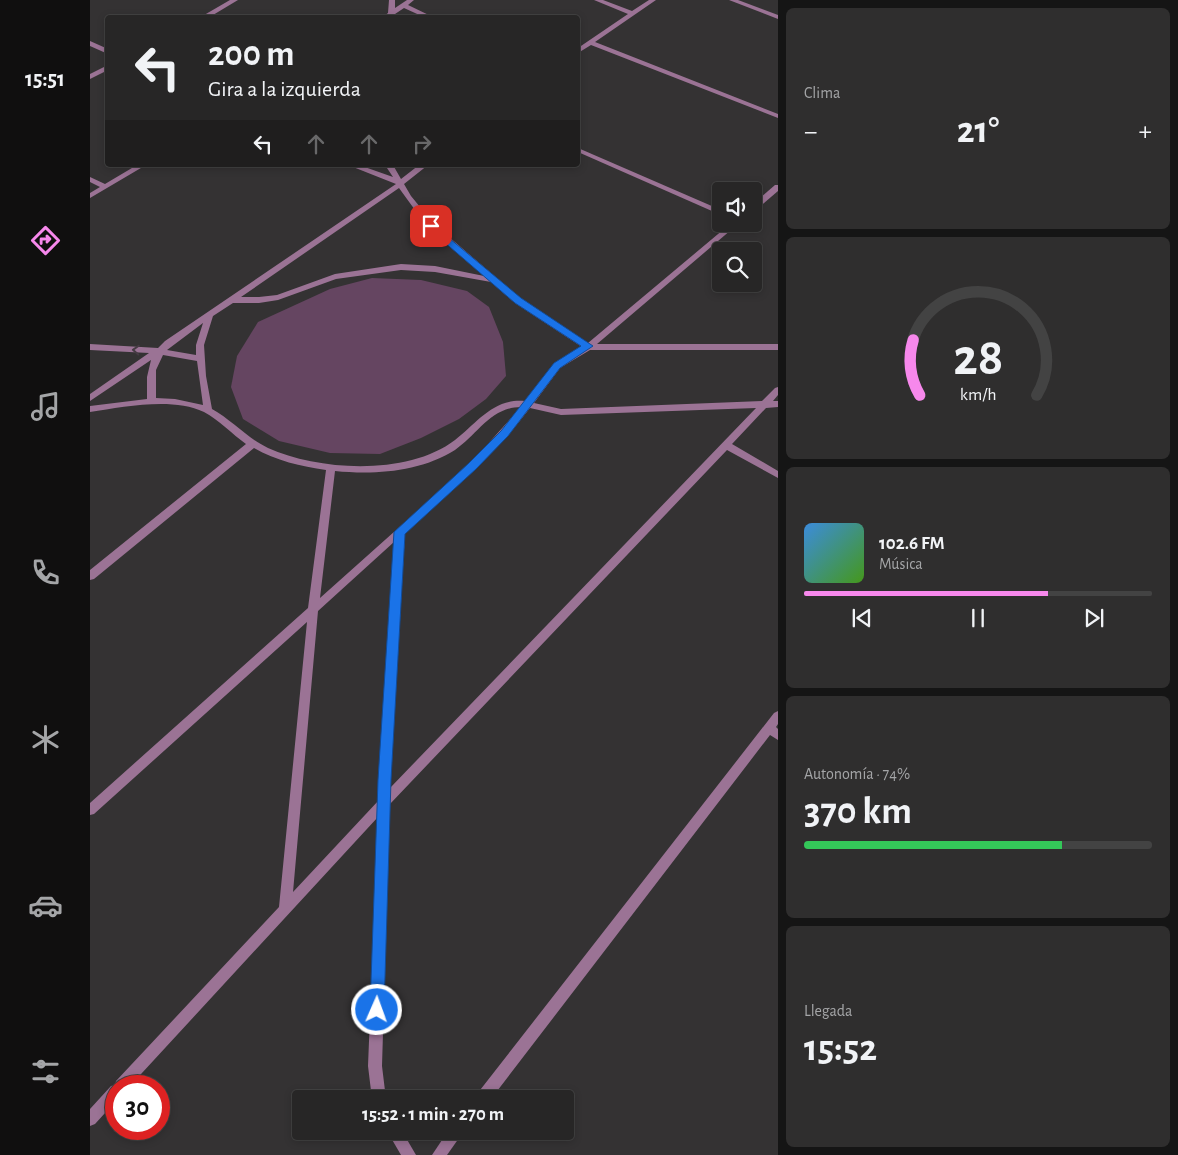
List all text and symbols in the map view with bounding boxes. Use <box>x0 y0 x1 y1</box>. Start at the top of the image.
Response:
icon: left <box>125 35 190 100</box>
text: 200 m <box>208 37 295 72</box>
text: 15:51 <box>25 68 65 90</box>
text: Gira a la izquierda <box>208 78 361 100</box>
text: Clima <box>804 85 840 101</box>
text: 21° <box>957 112 999 150</box>
text: − <box>804 118 817 146</box>
text: + <box>1139 118 1152 146</box>
icon: left <box>249 130 277 158</box>
icon: ahead <box>302 130 330 158</box>
icon: ahead <box>355 130 383 158</box>
icon: right <box>408 130 436 158</box>
map controls <box>712 182 762 292</box>
button: sound <box>712 182 762 232</box>
pin <box>410 205 452 247</box>
icon: arrive <box>417 212 445 240</box>
icon: directions <box>28 223 63 258</box>
button: search <box>712 242 762 292</box>
text: 28 <box>953 332 1003 384</box>
one-way arrow <box>131 344 139 355</box>
text: km/h <box>960 386 996 404</box>
icon: music <box>28 389 63 424</box>
text: 102.6 FM <box>879 534 945 553</box>
icon: phone <box>28 555 63 590</box>
text: Música <box>879 556 923 572</box>
icon: previous <box>848 604 876 632</box>
icon: pause <box>964 604 992 632</box>
icon: next <box>1080 604 1108 632</box>
icon: climate <box>28 722 63 757</box>
text: Autonomía · 74% <box>804 766 910 782</box>
text: 370 km <box>804 793 912 831</box>
icon: car <box>28 888 63 923</box>
position arrow <box>350 983 402 1035</box>
text: Llegada <box>804 1003 852 1019</box>
text: 15:52 <box>804 1030 877 1068</box>
icon: filters <box>28 1054 63 1089</box>
speed limit sign: 30 <box>105 1075 170 1140</box>
text: 15:52 · 1 min · 270 m <box>362 1105 504 1124</box>

